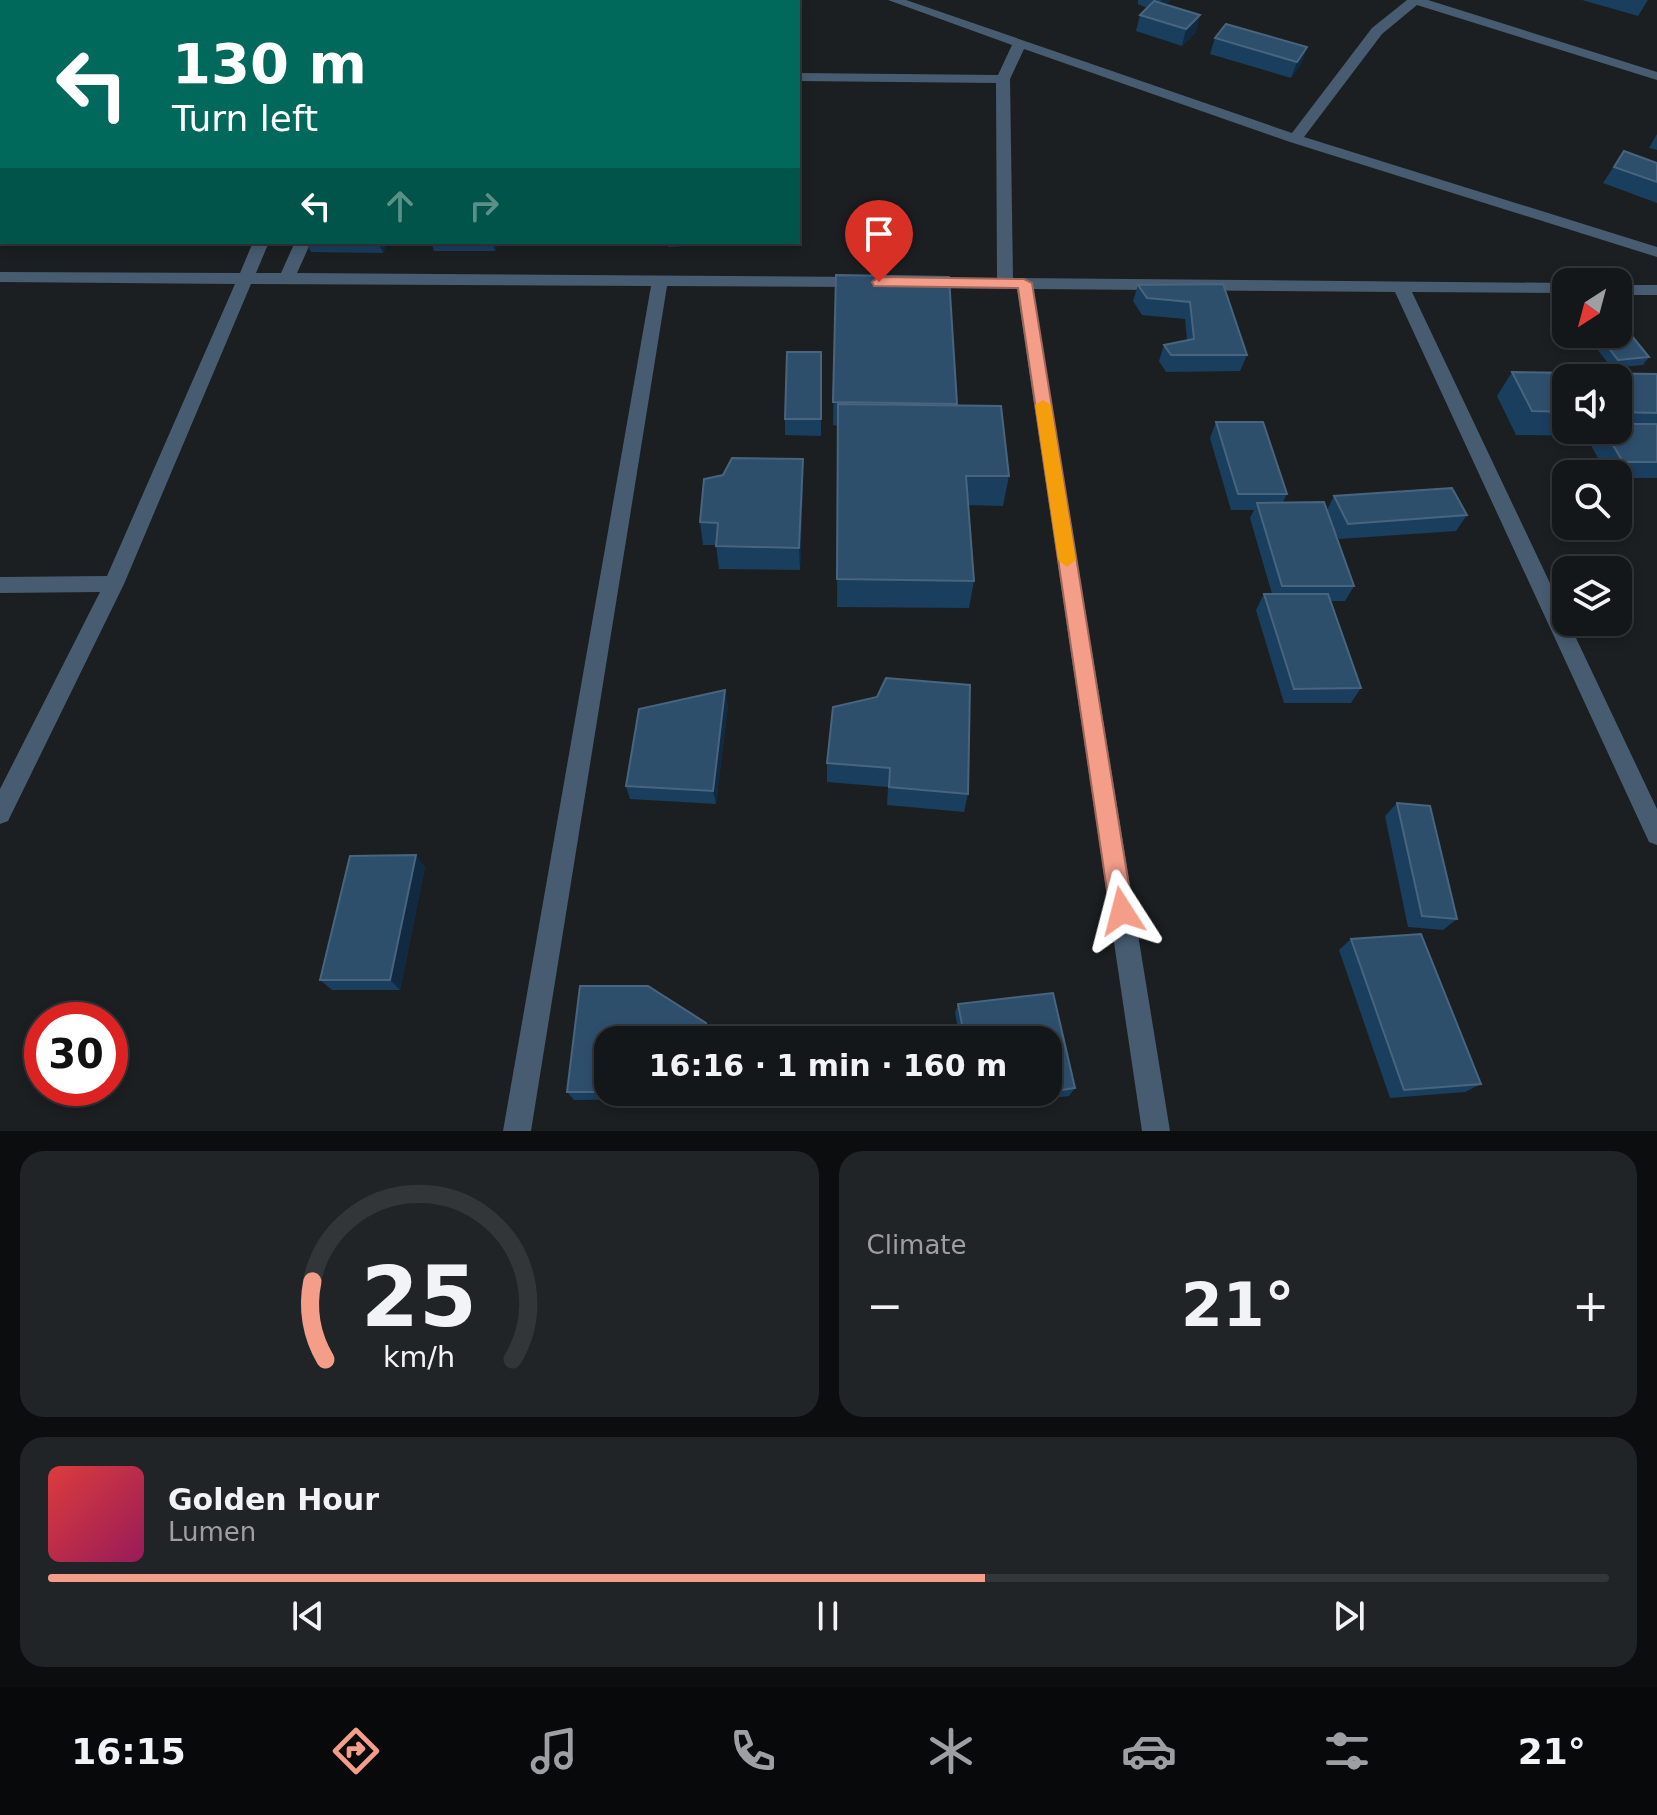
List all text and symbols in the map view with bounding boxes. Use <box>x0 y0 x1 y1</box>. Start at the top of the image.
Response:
text: 130 m <box>172 31 367 96</box>
icon: left <box>40 32 144 136</box>
text: Turn left <box>172 98 318 139</box>
icon: left <box>294 184 338 228</box>
icon: ahead <box>378 184 422 228</box>
icon: right <box>462 184 506 228</box>
pin <box>845 200 913 282</box>
icon: arrive <box>857 212 901 256</box>
north arrow <box>1552 268 1632 348</box>
map controls <box>1552 268 1632 636</box>
button: sound <box>1552 364 1632 444</box>
button: search <box>1552 460 1632 540</box>
button: layers <box>1552 556 1632 636</box>
position arrow <box>1080 869 1164 953</box>
speed limit sign: 30 <box>24 1002 128 1106</box>
text: 16:16 · 1 min · 160 m <box>649 1048 1007 1083</box>
text: Climate <box>867 1230 967 1260</box>
text: 25 <box>361 1249 477 1346</box>
text: 21° <box>1181 1270 1295 1340</box>
text: − <box>867 1280 903 1331</box>
text: + <box>1572 1280 1609 1331</box>
text: km/h <box>383 1340 455 1374</box>
text: Golden Hour <box>168 1482 379 1517</box>
text: Lumen <box>168 1517 256 1547</box>
icon: previous <box>286 1594 330 1638</box>
icon: pause <box>806 1594 850 1638</box>
icon: next <box>1327 1594 1371 1638</box>
icon: directions <box>328 1723 384 1779</box>
icon: music <box>526 1723 582 1779</box>
icon: phone <box>725 1723 781 1779</box>
icon: climate <box>923 1723 979 1779</box>
icon: car <box>1121 1723 1177 1779</box>
icon: filters <box>1319 1723 1375 1779</box>
text: 16:15 <box>71 1731 186 1772</box>
text: 21° <box>1518 1731 1586 1772</box>

